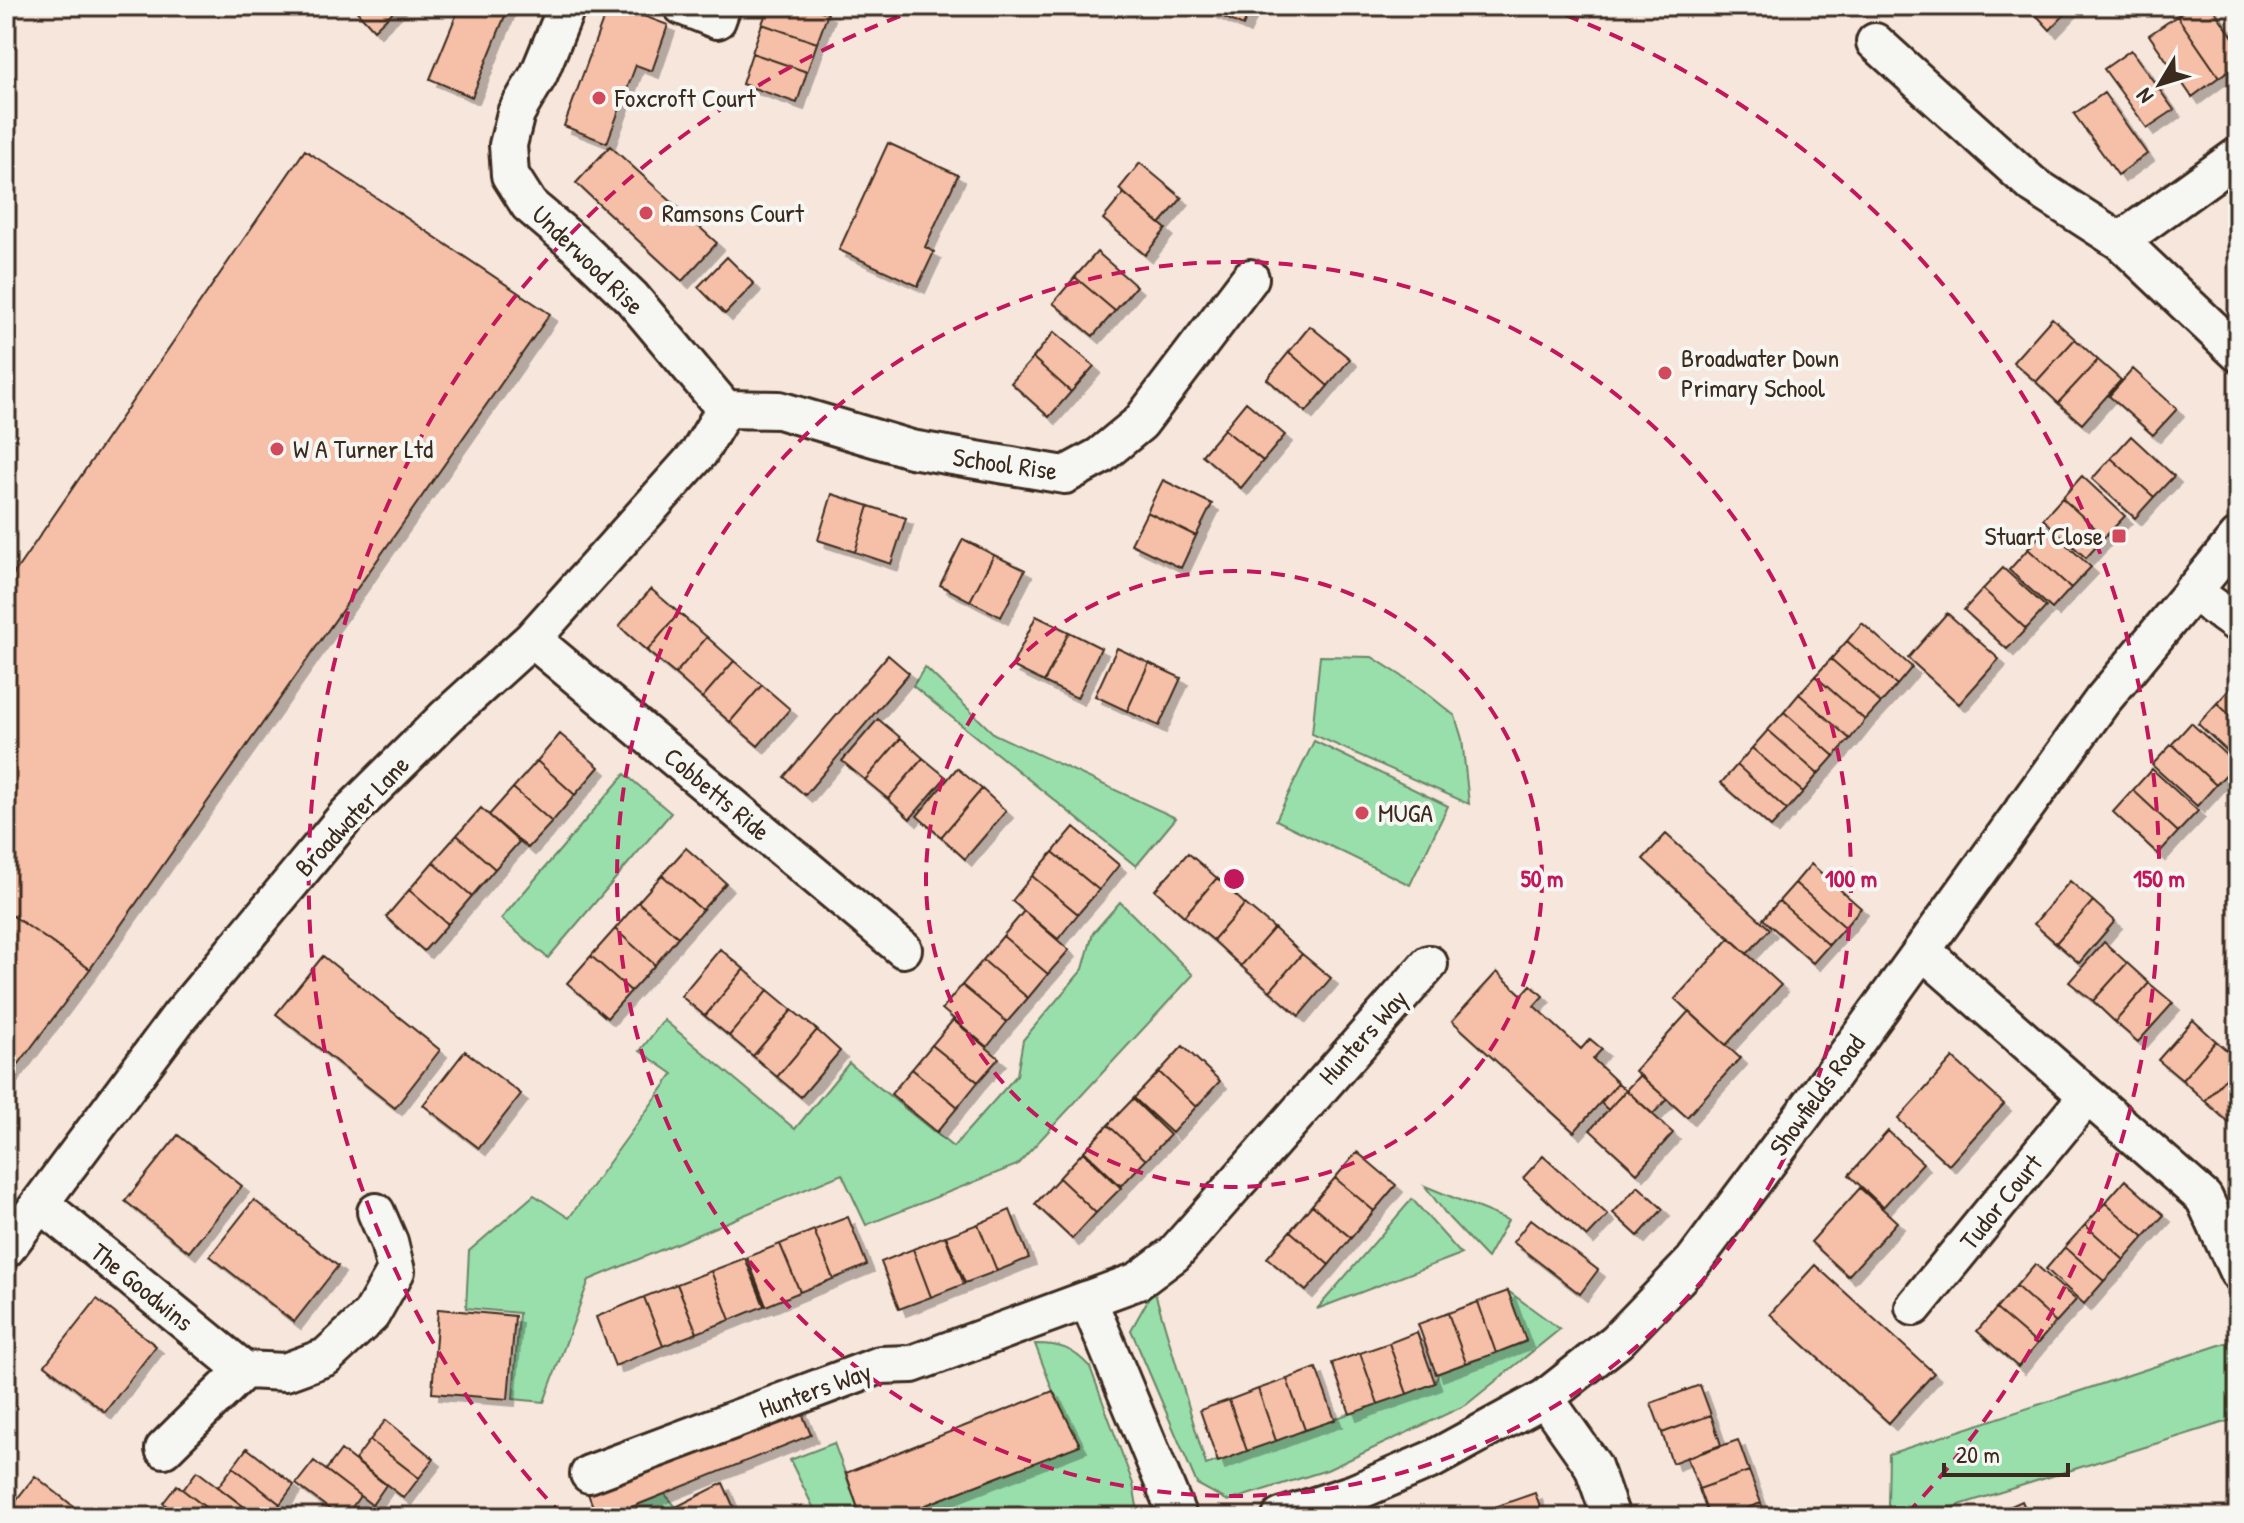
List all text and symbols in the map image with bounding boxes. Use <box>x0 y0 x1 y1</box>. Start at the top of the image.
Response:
north arrow <box>2120 44 2200 124</box>
place label: Foxcroft Court <box>614 80 757 115</box>
text: N <box>2129 82 2160 110</box>
marker: Foxcroft Court <box>590 89 608 107</box>
place label: Ramsons Court <box>662 195 805 230</box>
street label: Underwood Rise <box>525 197 652 322</box>
marker: Ramsons Court <box>637 204 655 222</box>
place label: Broadwater Down Primary School <box>1681 340 1839 405</box>
marker: Broadwater Down Primary School <box>1656 364 1674 382</box>
place label: W A Turner Ltd <box>293 431 433 466</box>
street label: School Rise <box>951 439 1059 488</box>
marker: W A Turner Ltd <box>268 440 286 458</box>
place label: Stuart Close <box>1985 518 2103 553</box>
marker: Stuart Close <box>2110 527 2128 545</box>
street label: Cobbetts Ride <box>657 739 778 848</box>
street label: Broadwater Lane <box>286 748 417 884</box>
place label: MUGA <box>1378 795 1433 830</box>
marker: MUGA <box>1353 804 1371 822</box>
text: 50 m <box>1521 862 1563 894</box>
text: 100 m <box>1825 862 1877 894</box>
text: 150 m <box>2133 862 2185 894</box>
centre of rings <box>1220 865 1248 893</box>
street label: Hunters Way <box>1311 982 1415 1092</box>
street label: Showfields Road <box>1761 1027 1872 1162</box>
street label: Tudor Court <box>1951 1146 2051 1257</box>
street label: The Goodwins <box>84 1234 201 1339</box>
street label: Hunters Way <box>754 1353 876 1426</box>
scale bar <box>1944 1427 2068 1477</box>
text: 20 m <box>1956 1438 2000 1470</box>

